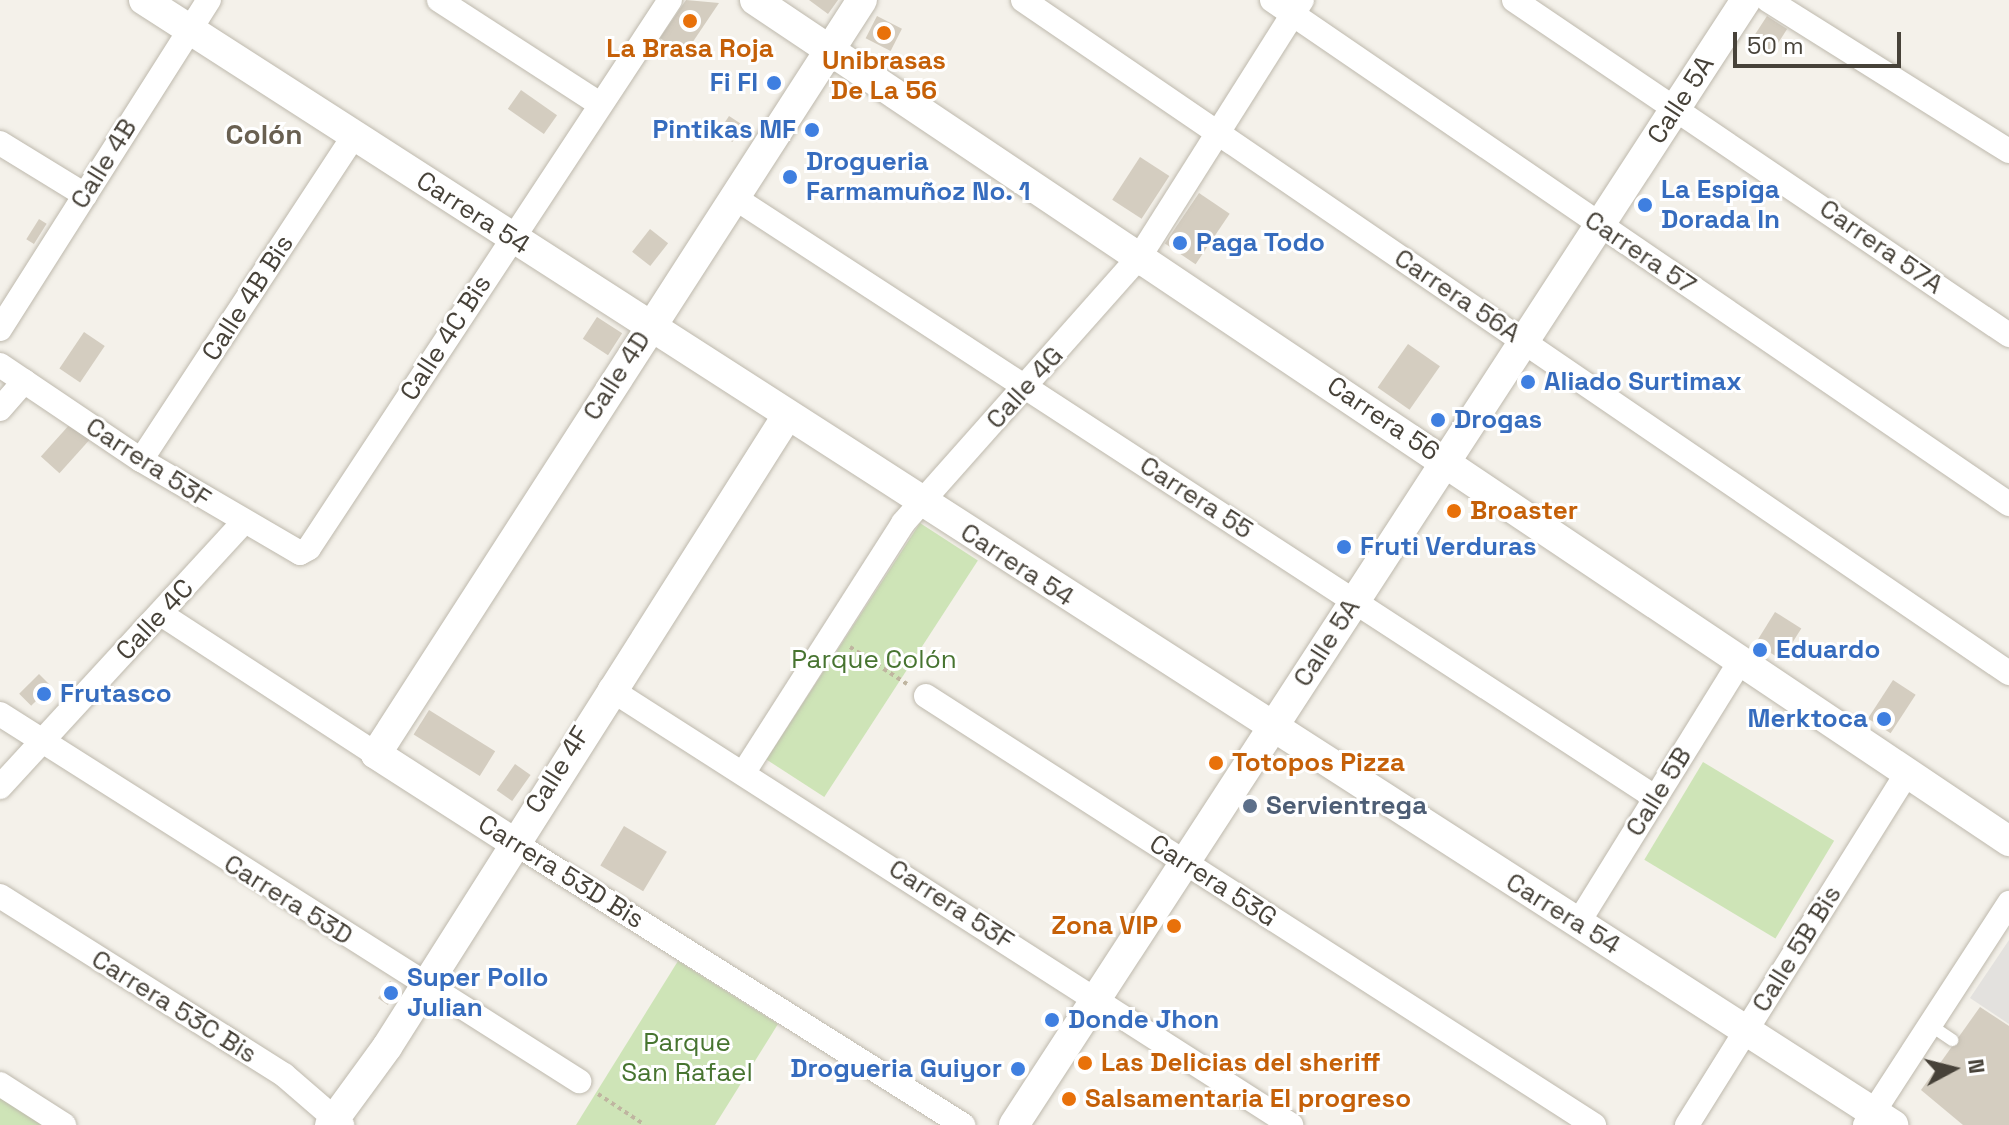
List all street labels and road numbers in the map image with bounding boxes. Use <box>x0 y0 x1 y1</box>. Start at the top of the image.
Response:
street label: Calle 5A <box>1641 50 1721 150</box>
street label: Calle 4B <box>64 113 144 215</box>
street label: Carrera 54 <box>410 165 536 261</box>
street label: Carrera 57A <box>1813 193 1949 301</box>
street label: Carrera 57 <box>1579 205 1701 301</box>
street label: Calle 4B Bis <box>196 229 300 367</box>
street label: Carrera 56A <box>1388 243 1526 349</box>
street label: Calle 4C Bis <box>394 269 498 407</box>
street label: Calle 4D <box>577 326 657 426</box>
street label: Calle 4G <box>980 340 1070 436</box>
street label: Carrera 56 <box>1321 370 1445 468</box>
street label: Carrera 53F <box>80 411 216 515</box>
street label: Carrera 55 <box>1134 450 1258 546</box>
street label: Carrera 54 <box>954 517 1080 613</box>
street label: Calle 4C <box>110 573 200 667</box>
street label: Calle 5A <box>1287 593 1367 693</box>
street label: Calle 4F <box>519 721 597 819</box>
street label: Calle 5B <box>1619 742 1699 842</box>
street label: Carrera 53D Bis <box>472 809 650 935</box>
street label: Carrera 53G <box>1143 828 1283 934</box>
street label: Carrera 53D <box>218 848 358 952</box>
street label: Carrera 53F <box>883 853 1019 957</box>
street label: Carrera 54 <box>1500 867 1626 961</box>
street label: Calle 5B Bis <box>1746 880 1848 1018</box>
street label: Carrera 53C Bis <box>86 944 262 1070</box>

